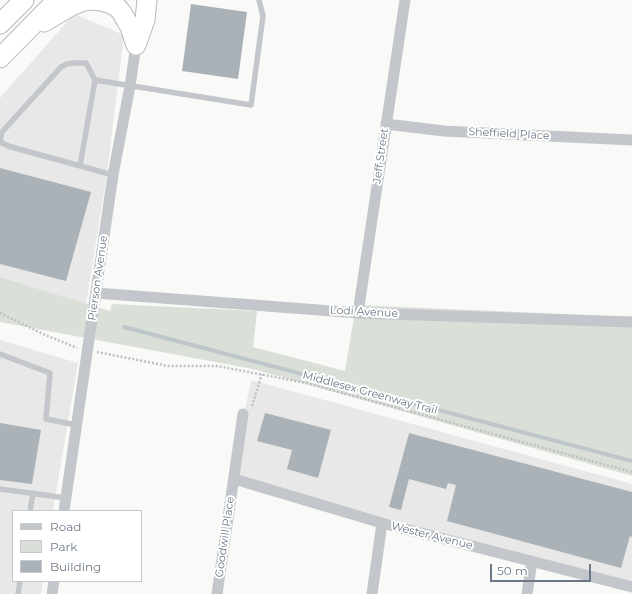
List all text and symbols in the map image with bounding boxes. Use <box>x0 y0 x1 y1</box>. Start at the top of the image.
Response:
street label: Sheffield Place <box>468 125 550 143</box>
street label: Jeff Street <box>371 127 391 185</box>
street label: Pierson Avenue <box>85 235 111 321</box>
street label: Lodi Avenue <box>330 304 398 320</box>
street label: Middlesex Greenway Trail <box>301 369 439 417</box>
street label: Goodwill Place <box>213 496 237 578</box>
legend <box>12 510 142 582</box>
text: Road <box>50 519 81 534</box>
street label: Wester Avenue <box>390 520 474 552</box>
text: Park <box>50 539 77 554</box>
scale bar <box>492 556 593 582</box>
text: Building <box>50 559 101 574</box>
text: 50 m <box>497 563 528 578</box>

